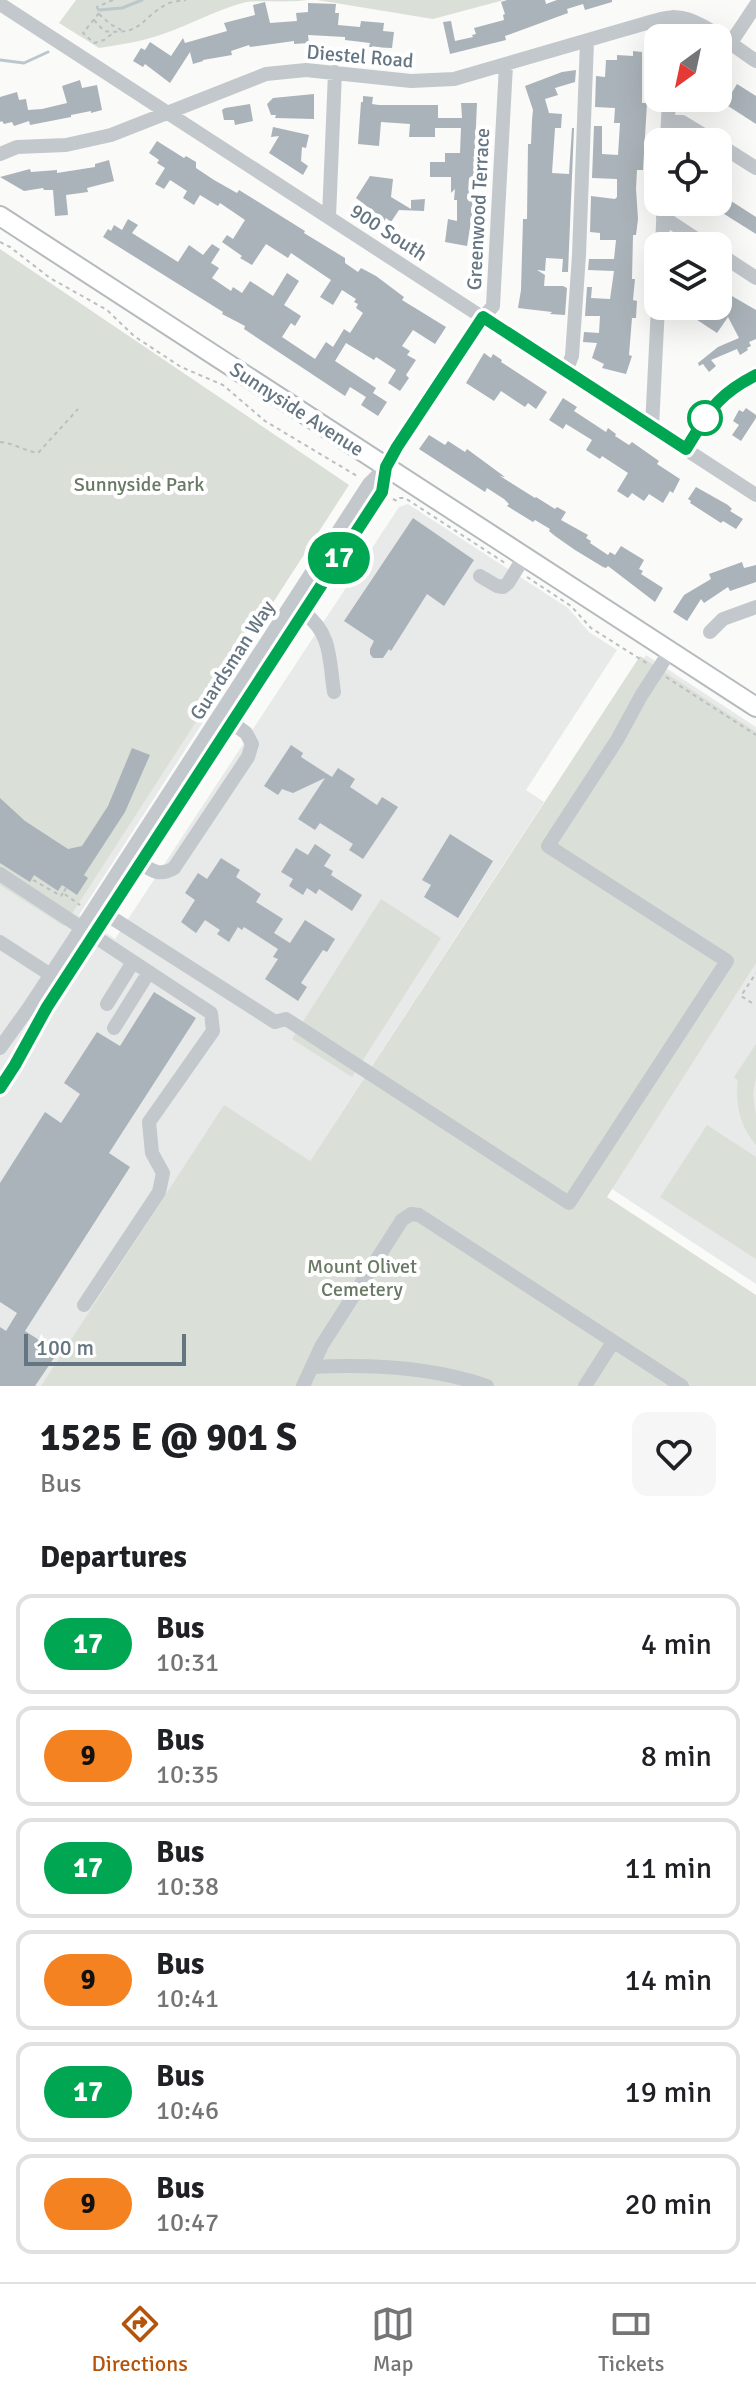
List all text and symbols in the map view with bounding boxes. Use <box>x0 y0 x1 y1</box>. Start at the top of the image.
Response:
north arrow <box>644 24 732 112</box>
map controls <box>644 24 732 320</box>
street label: Diestel Road <box>306 39 414 74</box>
street label: Greenwood Terrace <box>462 127 495 291</box>
button: locate <box>644 128 732 216</box>
street label: 900 South <box>345 198 432 267</box>
button: layers <box>644 232 732 320</box>
street label: Sunnyside Avenue <box>225 357 368 462</box>
unlabelled marker <box>688 401 722 435</box>
park label: Sunnyside Park <box>74 472 204 497</box>
line badge: 17 <box>303 532 375 584</box>
text: 17 <box>324 541 354 575</box>
street label: Guardsman Way <box>185 595 281 725</box>
park label: Mount Olivet Cemetery <box>307 1254 417 1302</box>
scale bar <box>24 1330 186 1366</box>
text: 100 m <box>36 1334 94 1361</box>
button: heart <box>632 1412 716 1496</box>
text: 1525 E @ 901 S <box>40 1414 297 1461</box>
text: Bus <box>40 1468 81 1500</box>
text: Departures <box>40 1539 187 1576</box>
text: Bus <box>156 1610 204 1647</box>
text: 4 min <box>641 1626 712 1663</box>
text: 17 <box>73 1627 103 1661</box>
text: 10:31 <box>156 1647 219 1679</box>
text: Bus <box>156 1722 204 1759</box>
text: 8 min <box>641 1738 712 1775</box>
text: 9 <box>80 1739 96 1773</box>
text: 10:35 <box>156 1759 219 1791</box>
text: Bus <box>156 1834 204 1871</box>
text: 11 min <box>625 1850 712 1887</box>
text: 17 <box>73 1851 103 1885</box>
text: 10:38 <box>156 1871 219 1903</box>
text: Bus <box>156 1946 204 1983</box>
text: 14 min <box>625 1962 712 1999</box>
text: 9 <box>80 1963 96 1997</box>
text: 10:41 <box>156 1983 219 2015</box>
text: Bus <box>156 2058 204 2095</box>
text: 19 min <box>625 2074 712 2111</box>
text: 17 <box>73 2075 103 2109</box>
text: 10:46 <box>156 2095 219 2127</box>
text: Bus <box>156 2170 204 2207</box>
text: 20 min <box>625 2186 712 2223</box>
text: 9 <box>80 2187 96 2221</box>
text: 10:47 <box>156 2207 219 2239</box>
tab: Directions <box>92 2302 188 2377</box>
tab: Map <box>371 2302 415 2377</box>
tab: Tickets <box>598 2302 664 2377</box>

